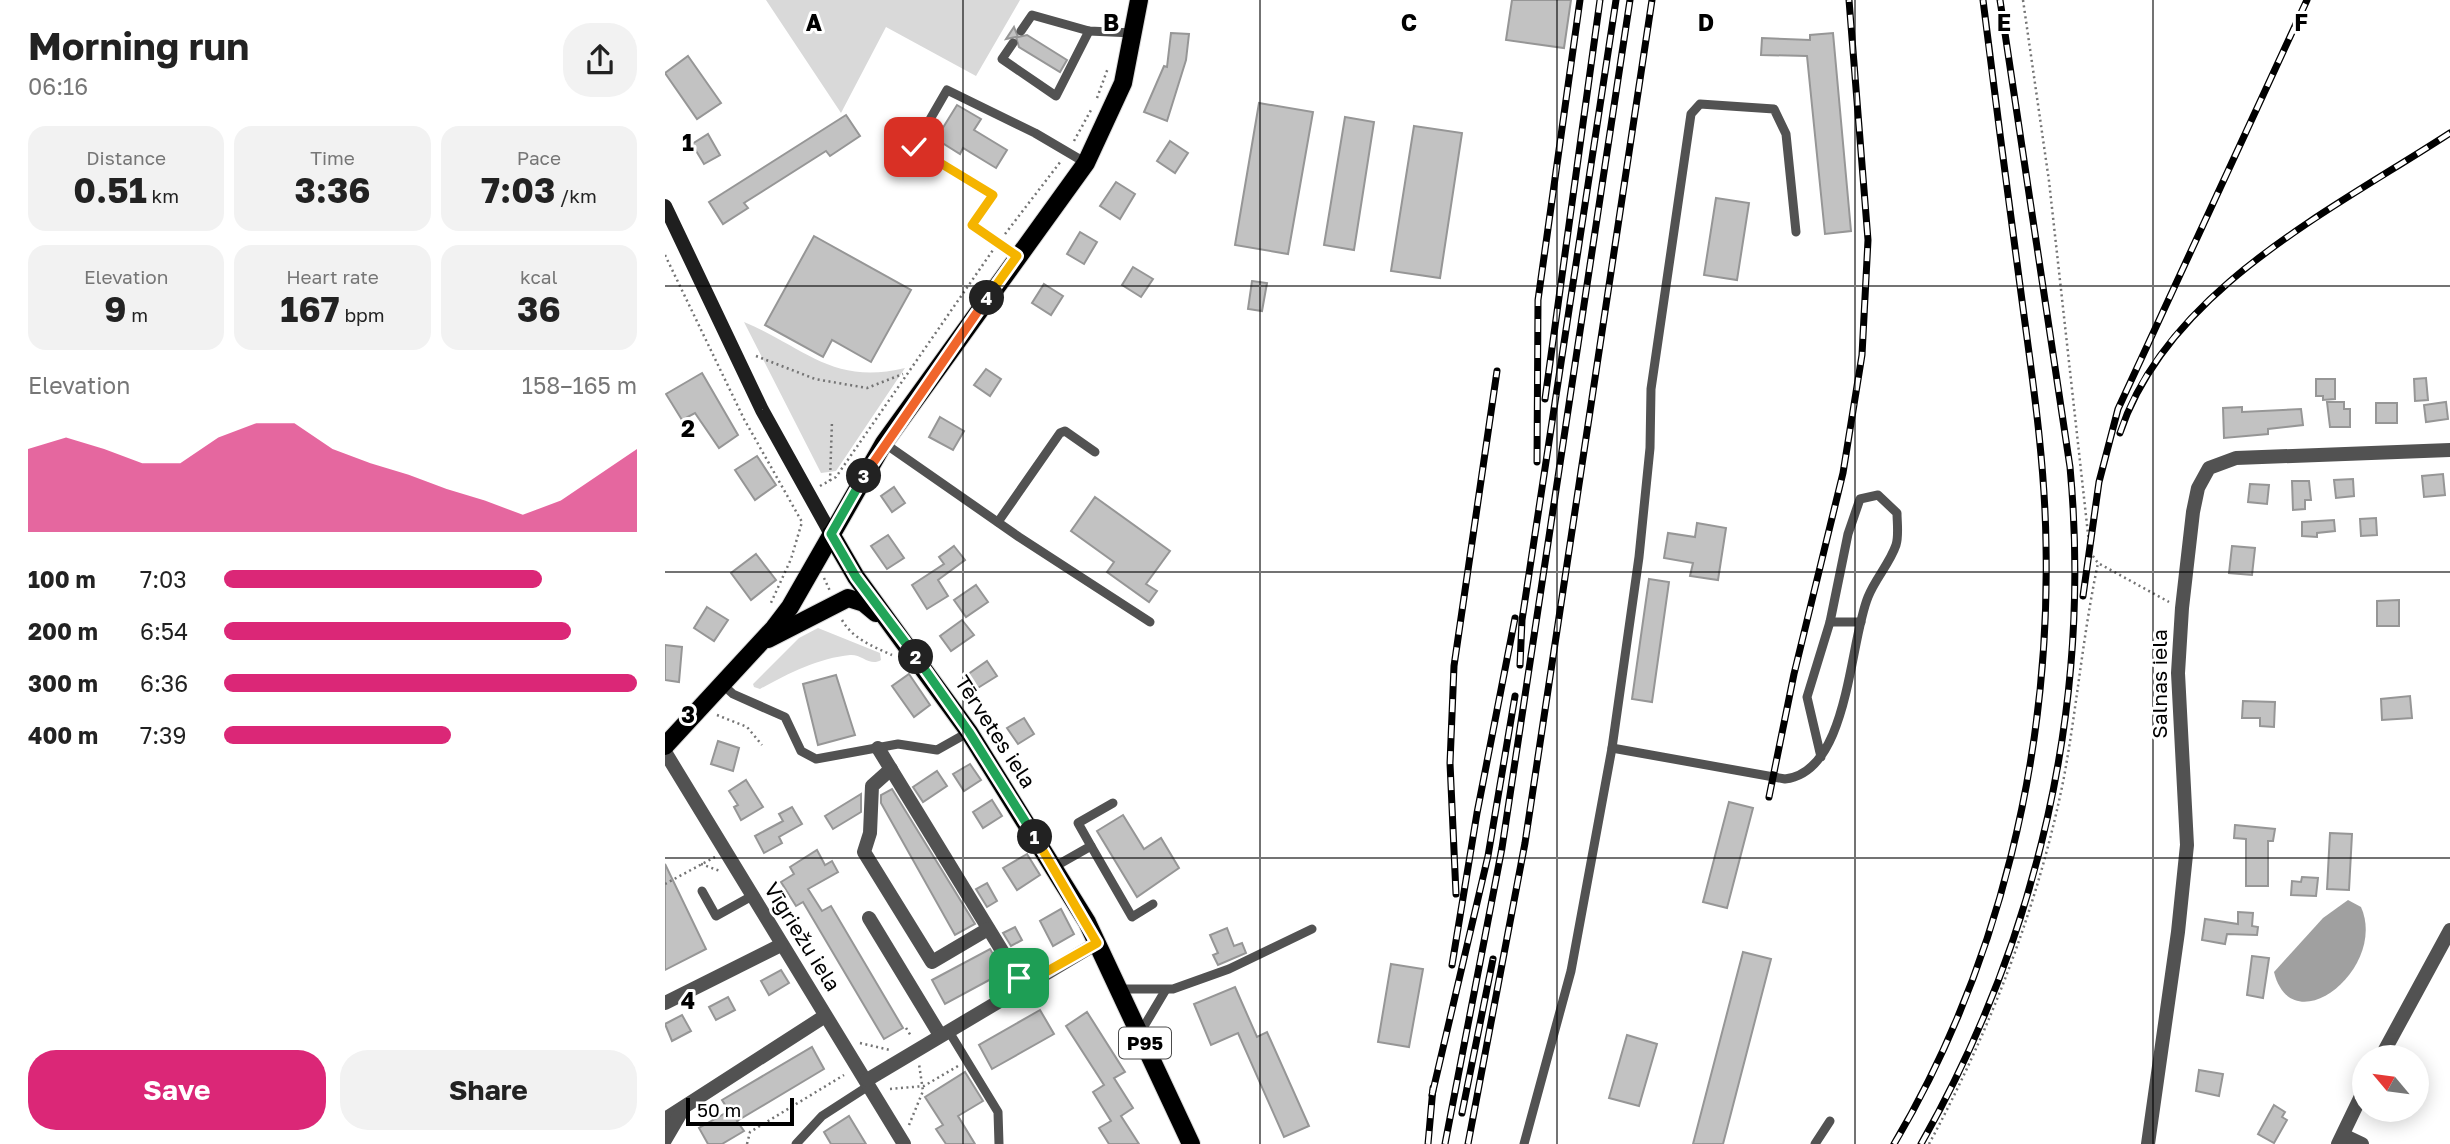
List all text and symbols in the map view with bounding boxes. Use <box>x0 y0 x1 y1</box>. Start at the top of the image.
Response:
text: A <box>806 8 823 36</box>
text: B <box>1103 8 1119 36</box>
text: C <box>1401 8 1417 36</box>
text: D <box>1698 8 1714 36</box>
text: E <box>1997 8 2011 36</box>
text: F <box>2294 8 2308 36</box>
text: Morning run <box>28 23 249 68</box>
button: share <box>563 23 637 97</box>
text: 06:16 <box>28 72 88 100</box>
pin <box>884 117 944 177</box>
text: 1 <box>682 128 694 156</box>
icon: check <box>895 128 933 166</box>
text: Distance <box>86 146 166 169</box>
text: Time <box>310 146 355 169</box>
text: Pace <box>517 146 561 169</box>
text: 0.51 <box>73 169 147 211</box>
text: 3:36 <box>294 169 371 211</box>
text: 7:03 <box>481 169 555 211</box>
text: km <box>147 184 179 207</box>
text: /km <box>555 184 597 207</box>
text: Elevation <box>84 265 168 288</box>
text: Heart rate <box>286 265 379 288</box>
text: kcal <box>520 265 558 288</box>
pin: 4 <box>969 280 1005 316</box>
text: 4 <box>981 286 992 309</box>
text: 9 <box>104 288 126 330</box>
text: 167 <box>280 288 340 330</box>
text: 36 <box>517 288 561 330</box>
text: m <box>126 303 148 326</box>
text: bpm <box>340 303 385 326</box>
text: Elevation <box>28 371 130 399</box>
text: 158–165 m <box>522 371 637 399</box>
text: 2 <box>681 414 695 442</box>
pin: 3 <box>847 458 881 494</box>
text: 3 <box>858 464 869 487</box>
text: 100 m <box>28 565 96 593</box>
text: 7:03 <box>140 565 187 593</box>
text: 200 m <box>28 617 98 645</box>
text: 6:54 <box>140 617 188 645</box>
street label: Salnas iela <box>2146 629 2172 739</box>
pin: 2 <box>898 640 933 674</box>
text: 2 <box>910 645 921 668</box>
text: 300 m <box>28 669 98 697</box>
text: 6:36 <box>140 669 188 697</box>
street label: Tērvetes iela <box>950 670 1042 793</box>
text: 3 <box>681 700 695 728</box>
text: 400 m <box>28 721 98 749</box>
text: 7:39 <box>140 721 186 749</box>
pin: 1 <box>1017 820 1053 854</box>
text: 1 <box>1030 825 1039 848</box>
street label: Vīgriežu iela <box>759 877 847 996</box>
pin <box>989 948 1049 1008</box>
icon: arrive <box>1000 959 1038 997</box>
text: 4 <box>681 986 695 1014</box>
road number: P95 <box>1119 1028 1171 1058</box>
north arrow <box>2352 1045 2429 1122</box>
map controls <box>2352 1045 2429 1122</box>
button: Save <box>28 1050 326 1130</box>
button: Share <box>340 1050 637 1130</box>
scale bar <box>686 1095 795 1127</box>
text: 50 m <box>697 1098 741 1121</box>

